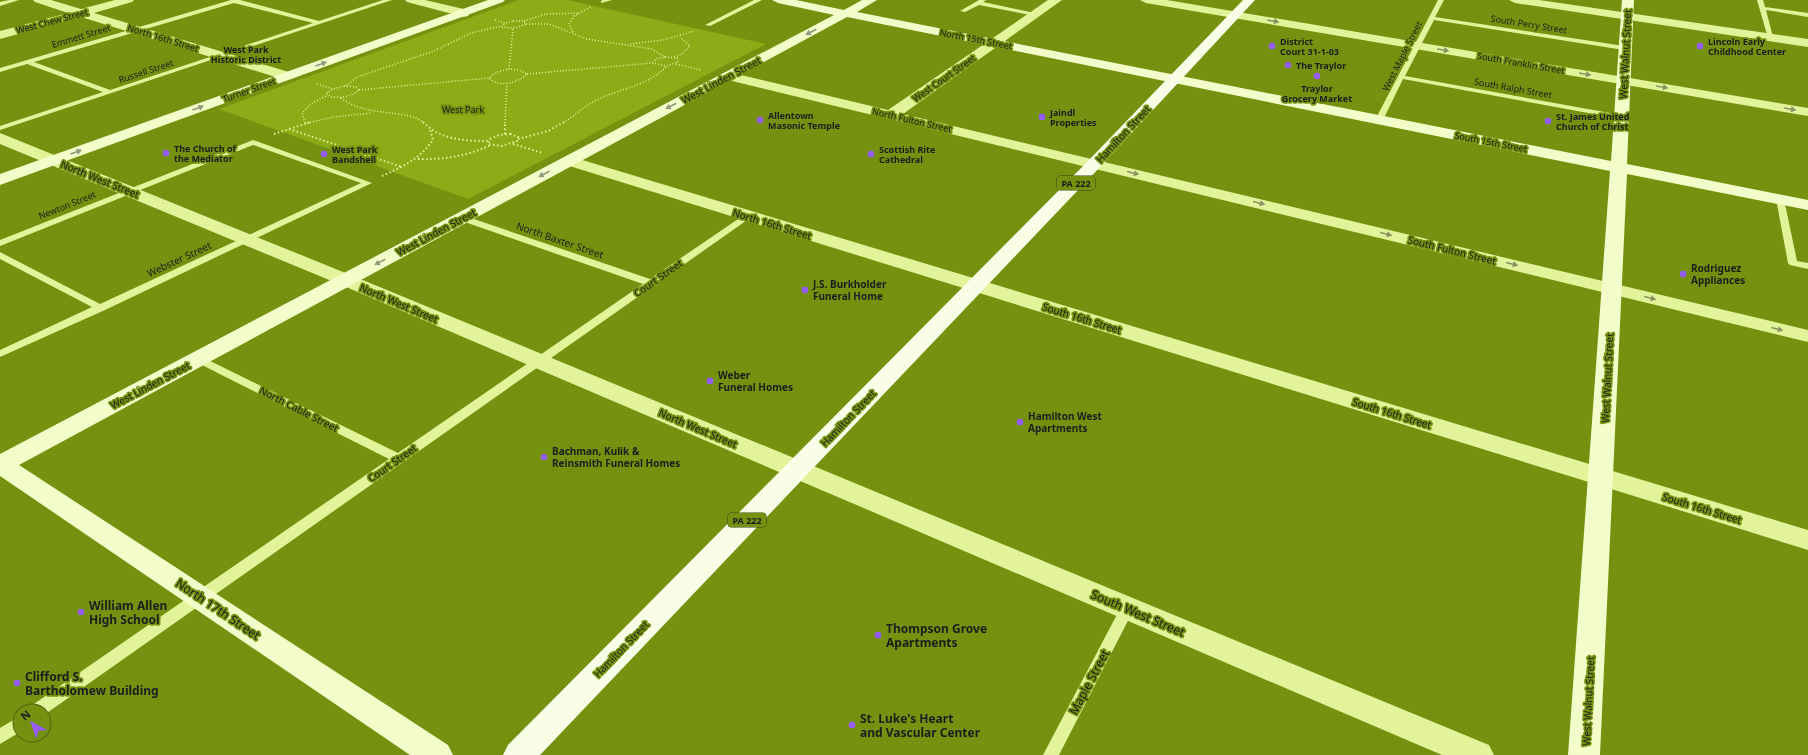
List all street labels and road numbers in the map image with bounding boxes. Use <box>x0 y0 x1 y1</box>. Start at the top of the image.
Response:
street label: West Chew Street <box>15 5 90 37</box>
street label: West Walnut Street <box>1616 9 1634 99</box>
street label: South Perry Street <box>1490 12 1569 37</box>
street label: West Maple Street <box>1379 18 1426 93</box>
street label: Emmett Street <box>50 21 113 51</box>
street label: North 16th Street <box>126 21 201 55</box>
street label: North 15th Street <box>939 26 1014 53</box>
street label: South Franklin Street <box>1476 49 1566 77</box>
street label: West Court Street <box>910 51 979 105</box>
street label: West Linden Street <box>679 53 764 107</box>
street label: Russell Street <box>117 56 176 86</box>
street label: Turner Street <box>221 74 278 106</box>
street label: South Ralph Street <box>1473 75 1554 101</box>
street label: Hamilton Street <box>1093 102 1154 166</box>
street label: North Fulton Street <box>871 105 954 136</box>
street label: South 15th Street <box>1454 129 1529 156</box>
street label: North West Street <box>59 157 142 201</box>
road number: PA 222 <box>1057 176 1095 190</box>
street label: Newton Street <box>36 187 98 222</box>
street label: West Linden Street <box>394 205 479 259</box>
street label: North 16th Street <box>731 205 814 243</box>
street label: North Baxter Street <box>514 218 606 262</box>
street label: South Fulton Street <box>1406 232 1498 268</box>
street label: Webster Street <box>145 238 214 280</box>
street label: Court Street <box>631 256 686 300</box>
street label: North West Street <box>358 280 441 326</box>
street label: South 16th Street <box>1041 299 1124 337</box>
street label: West Walnut Street <box>1598 333 1616 423</box>
street label: West Linden Street <box>108 358 193 412</box>
street label: North Cable Street <box>257 383 341 435</box>
street label: Hamilton Street <box>817 386 879 449</box>
street label: South 16th Street <box>1351 394 1434 432</box>
street label: North West Street <box>657 405 740 451</box>
street label: Court Street <box>365 441 420 485</box>
street label: South 16th Street <box>1661 489 1744 527</box>
road number: PA 222 <box>728 513 766 527</box>
street label: North 17th Street <box>172 574 264 644</box>
street label: South West Street <box>1088 586 1188 641</box>
street label: Hamilton Street <box>590 617 652 680</box>
street label: Maple Street <box>1065 646 1114 718</box>
street label: West Walnut Street <box>1579 656 1597 746</box>

